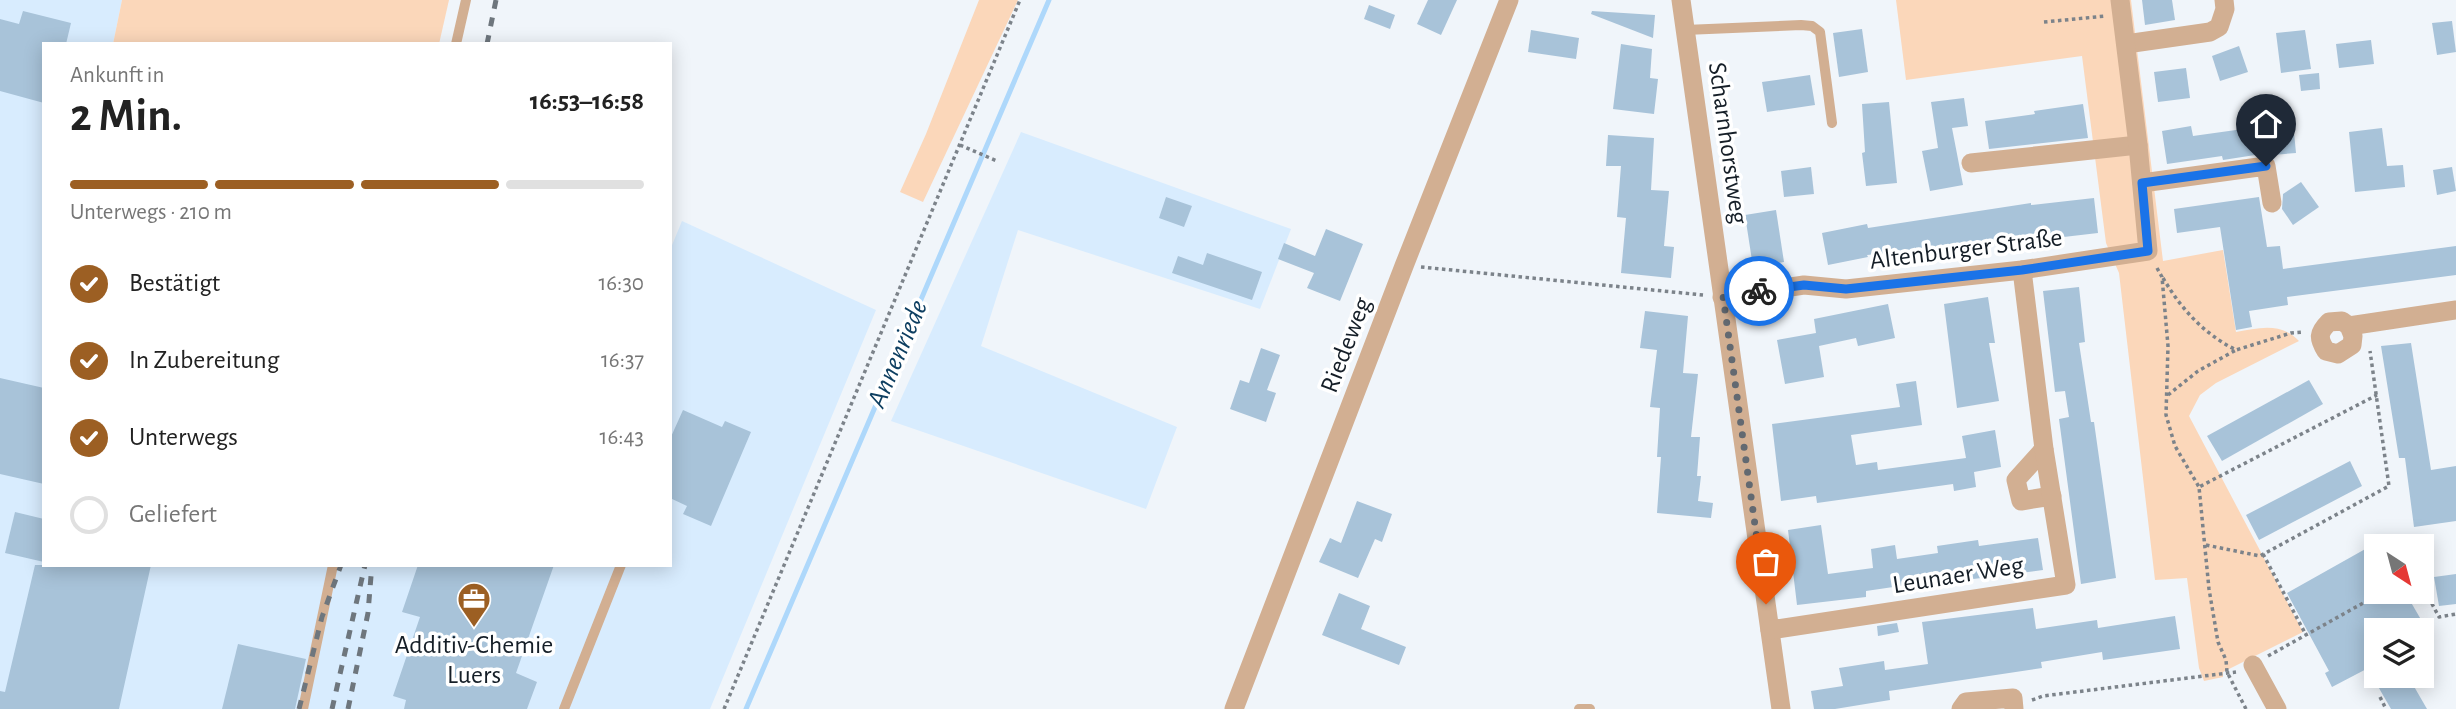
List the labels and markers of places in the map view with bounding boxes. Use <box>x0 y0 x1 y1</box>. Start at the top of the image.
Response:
pin <box>2236 94 2296 166</box>
pin <box>1736 532 1796 604</box>
office icon: Additiv-Chemie Luers <box>455 580 493 629</box>
place label: Additiv-Chemie Luers <box>395 632 553 688</box>

